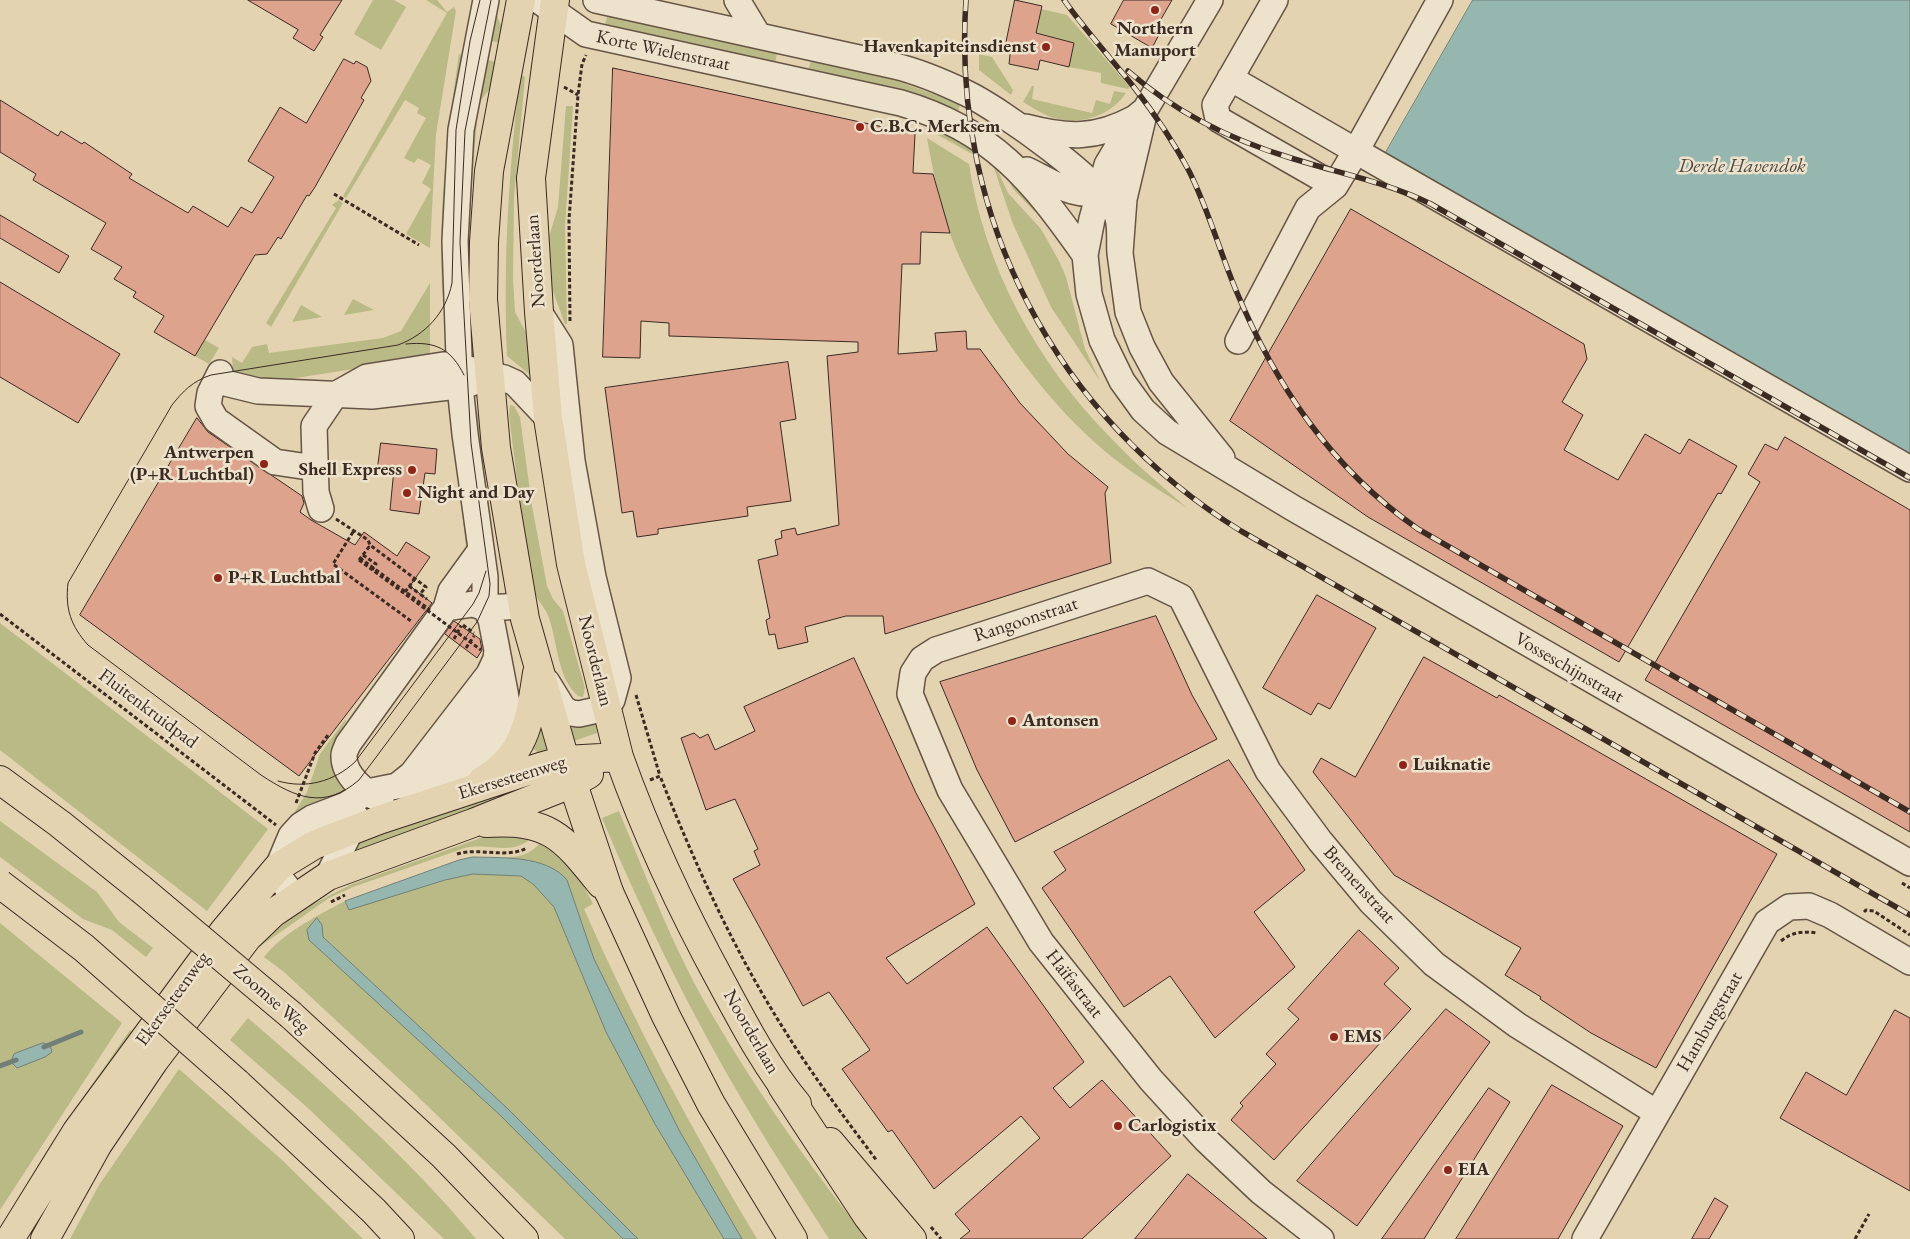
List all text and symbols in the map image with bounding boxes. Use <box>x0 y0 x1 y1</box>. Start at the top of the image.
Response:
marker: Northern Manuport <box>1149 4 1161 16</box>
place label: Northern Manuport <box>1114 18 1196 62</box>
street label: Korte Wielenstraat <box>594 26 732 76</box>
place label: Havenkapiteinsdienst <box>864 36 1036 58</box>
marker: Havenkapiteinsdienst <box>1040 41 1052 53</box>
place label: C.B.C. Merksem <box>870 116 1000 138</box>
marker: C.B.C. Merksem <box>854 121 866 133</box>
water label: Derde Havendok <box>1678 155 1806 179</box>
street label: Noorderlaan <box>521 214 551 308</box>
place label: Antwerpen (P+R Luchtbal) <box>130 442 254 486</box>
marker: Antwerpen (P+R Luchtbal) <box>258 458 270 470</box>
place label: Shell Express <box>299 459 402 481</box>
marker: Shell Express <box>406 464 418 476</box>
place label: Night and Day <box>417 482 535 504</box>
marker: Night and Day <box>401 487 413 499</box>
place label: P+R Luchtbal <box>228 567 341 589</box>
marker: P+R Luchtbal <box>212 572 224 584</box>
street label: Rangoonstraat <box>971 592 1081 648</box>
street label: Noorderlaan <box>573 613 617 709</box>
street label: Vosseschijnstraat <box>1510 628 1628 708</box>
street label: Fluitenkruidpad <box>94 664 202 754</box>
place label: Antonsen <box>1022 710 1099 732</box>
marker: Antonsen <box>1006 715 1018 727</box>
street label: Ekersesteenweg <box>455 751 569 805</box>
place label: Luiknatie <box>1413 754 1490 776</box>
marker: Luiknatie <box>1397 759 1409 771</box>
street label: Bremenstraat <box>1318 841 1400 929</box>
street label: Haïfastraat <box>1040 945 1108 1023</box>
street label: Ekersesteenweg <box>131 947 215 1051</box>
street label: Zoomse Weg <box>228 960 314 1038</box>
street label: Hamburgstraat <box>1672 968 1748 1076</box>
street label: Noorderlaan <box>718 986 784 1078</box>
place label: EMS <box>1344 1026 1382 1048</box>
marker: EMS <box>1328 1031 1340 1043</box>
place label: Carlogistix <box>1128 1115 1216 1137</box>
marker: Carlogistix <box>1112 1120 1124 1132</box>
place label: EIA <box>1458 1159 1490 1181</box>
marker: EIA <box>1442 1164 1454 1176</box>

